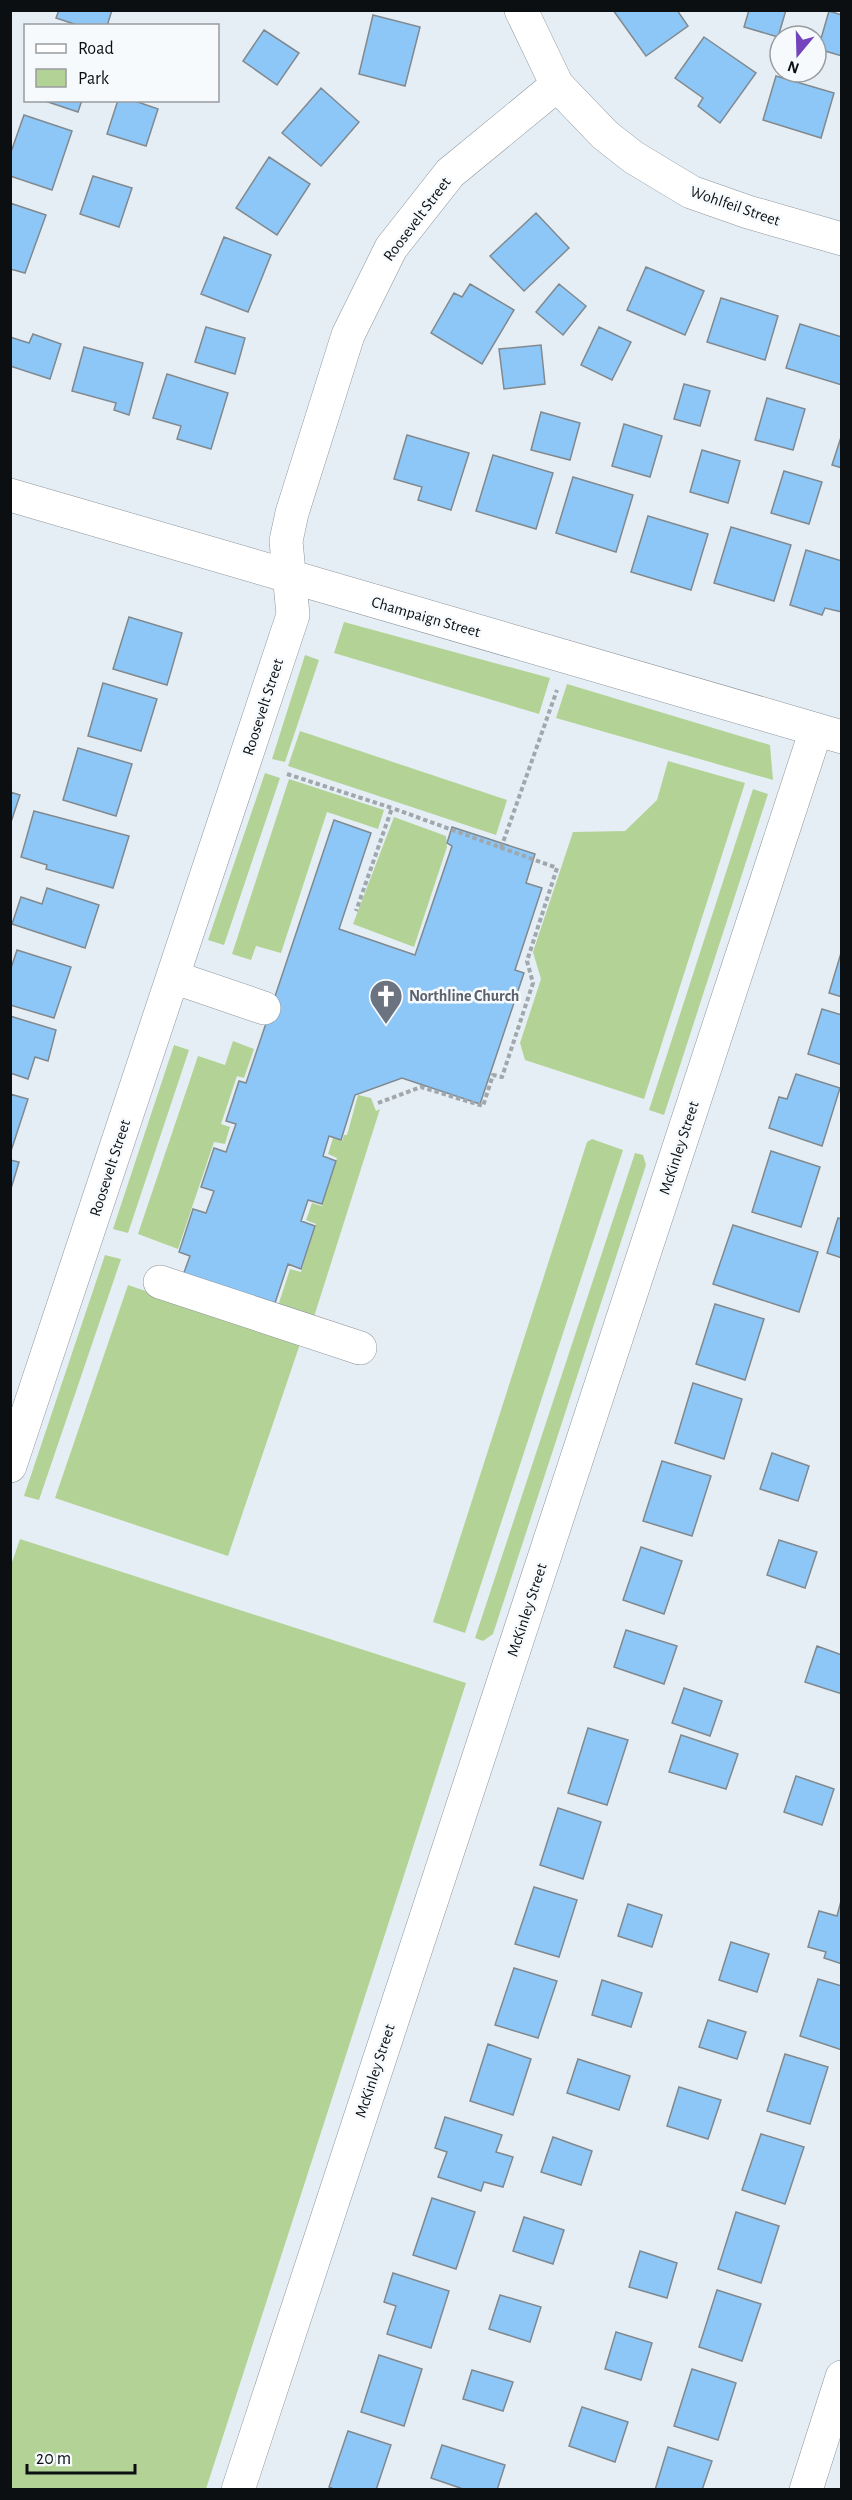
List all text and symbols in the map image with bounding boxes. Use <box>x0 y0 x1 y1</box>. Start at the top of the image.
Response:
legend <box>24 24 219 102</box>
north arrow <box>768 24 828 84</box>
text: Road <box>78 40 114 58</box>
text: N <box>786 58 801 77</box>
text: Park <box>78 70 110 88</box>
street label: Roosevelt Street <box>380 174 454 264</box>
street label: Wohlfeil Street <box>688 183 782 229</box>
street label: Champaign Street <box>370 594 482 640</box>
street label: Roosevelt Street <box>240 657 286 757</box>
church icon: Northline Church <box>368 978 404 1025</box>
place label: Northline Church <box>409 988 519 1004</box>
street label: McKinley Street <box>656 1099 703 1197</box>
street label: Roosevelt Street <box>87 1118 133 1218</box>
street label: McKinley Street <box>504 1561 551 1659</box>
street label: McKinley Street <box>352 2022 399 2120</box>
scale bar <box>27 2437 135 2475</box>
text: 20 m <box>36 2450 71 2468</box>

